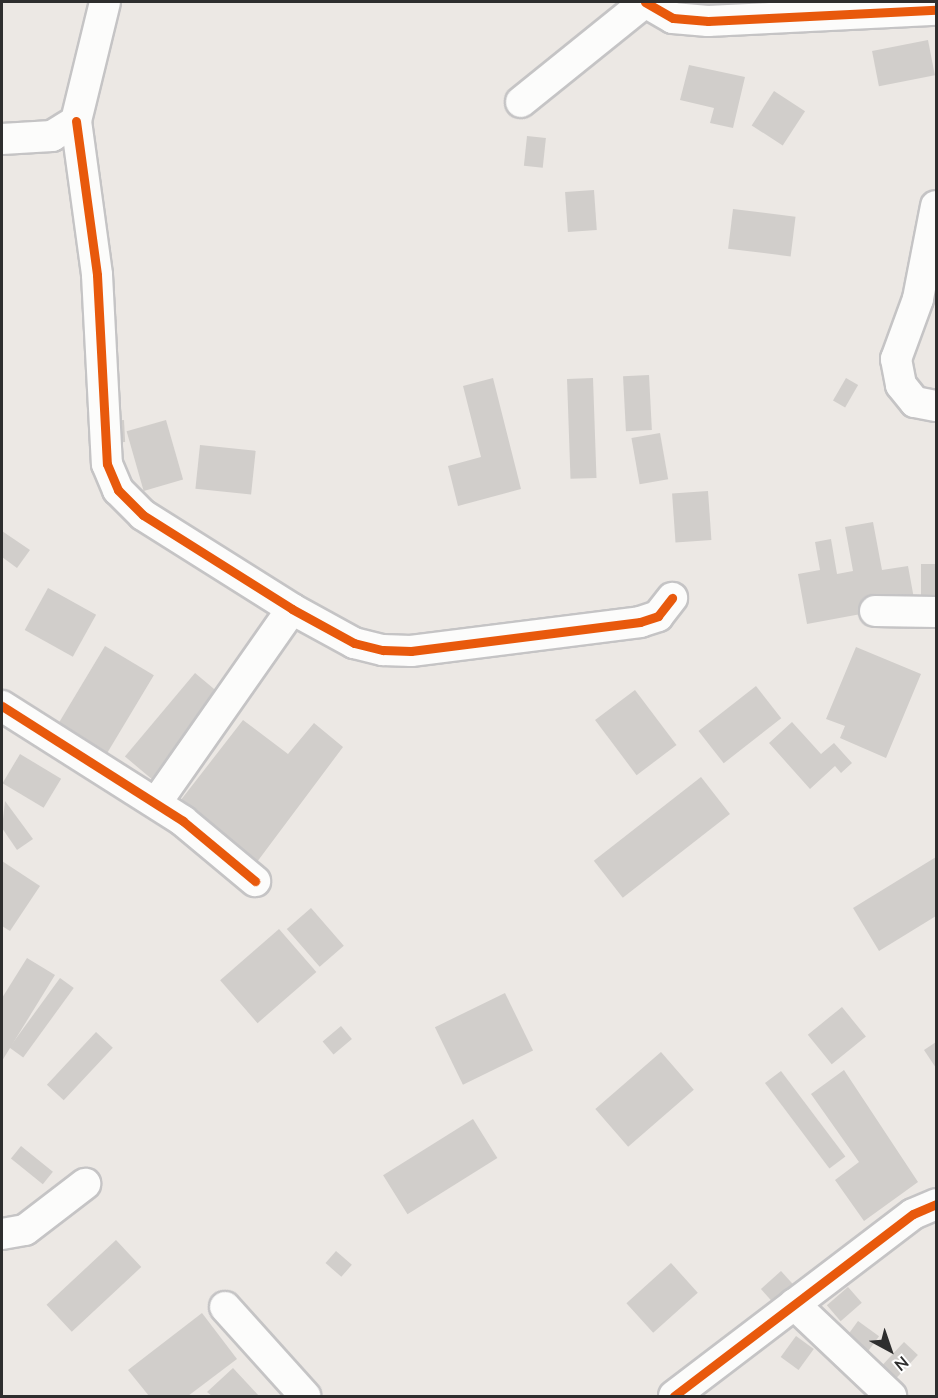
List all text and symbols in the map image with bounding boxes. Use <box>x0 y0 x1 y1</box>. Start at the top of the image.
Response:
north arrow <box>860 1320 920 1380</box>
text: N <box>891 1353 913 1375</box>

